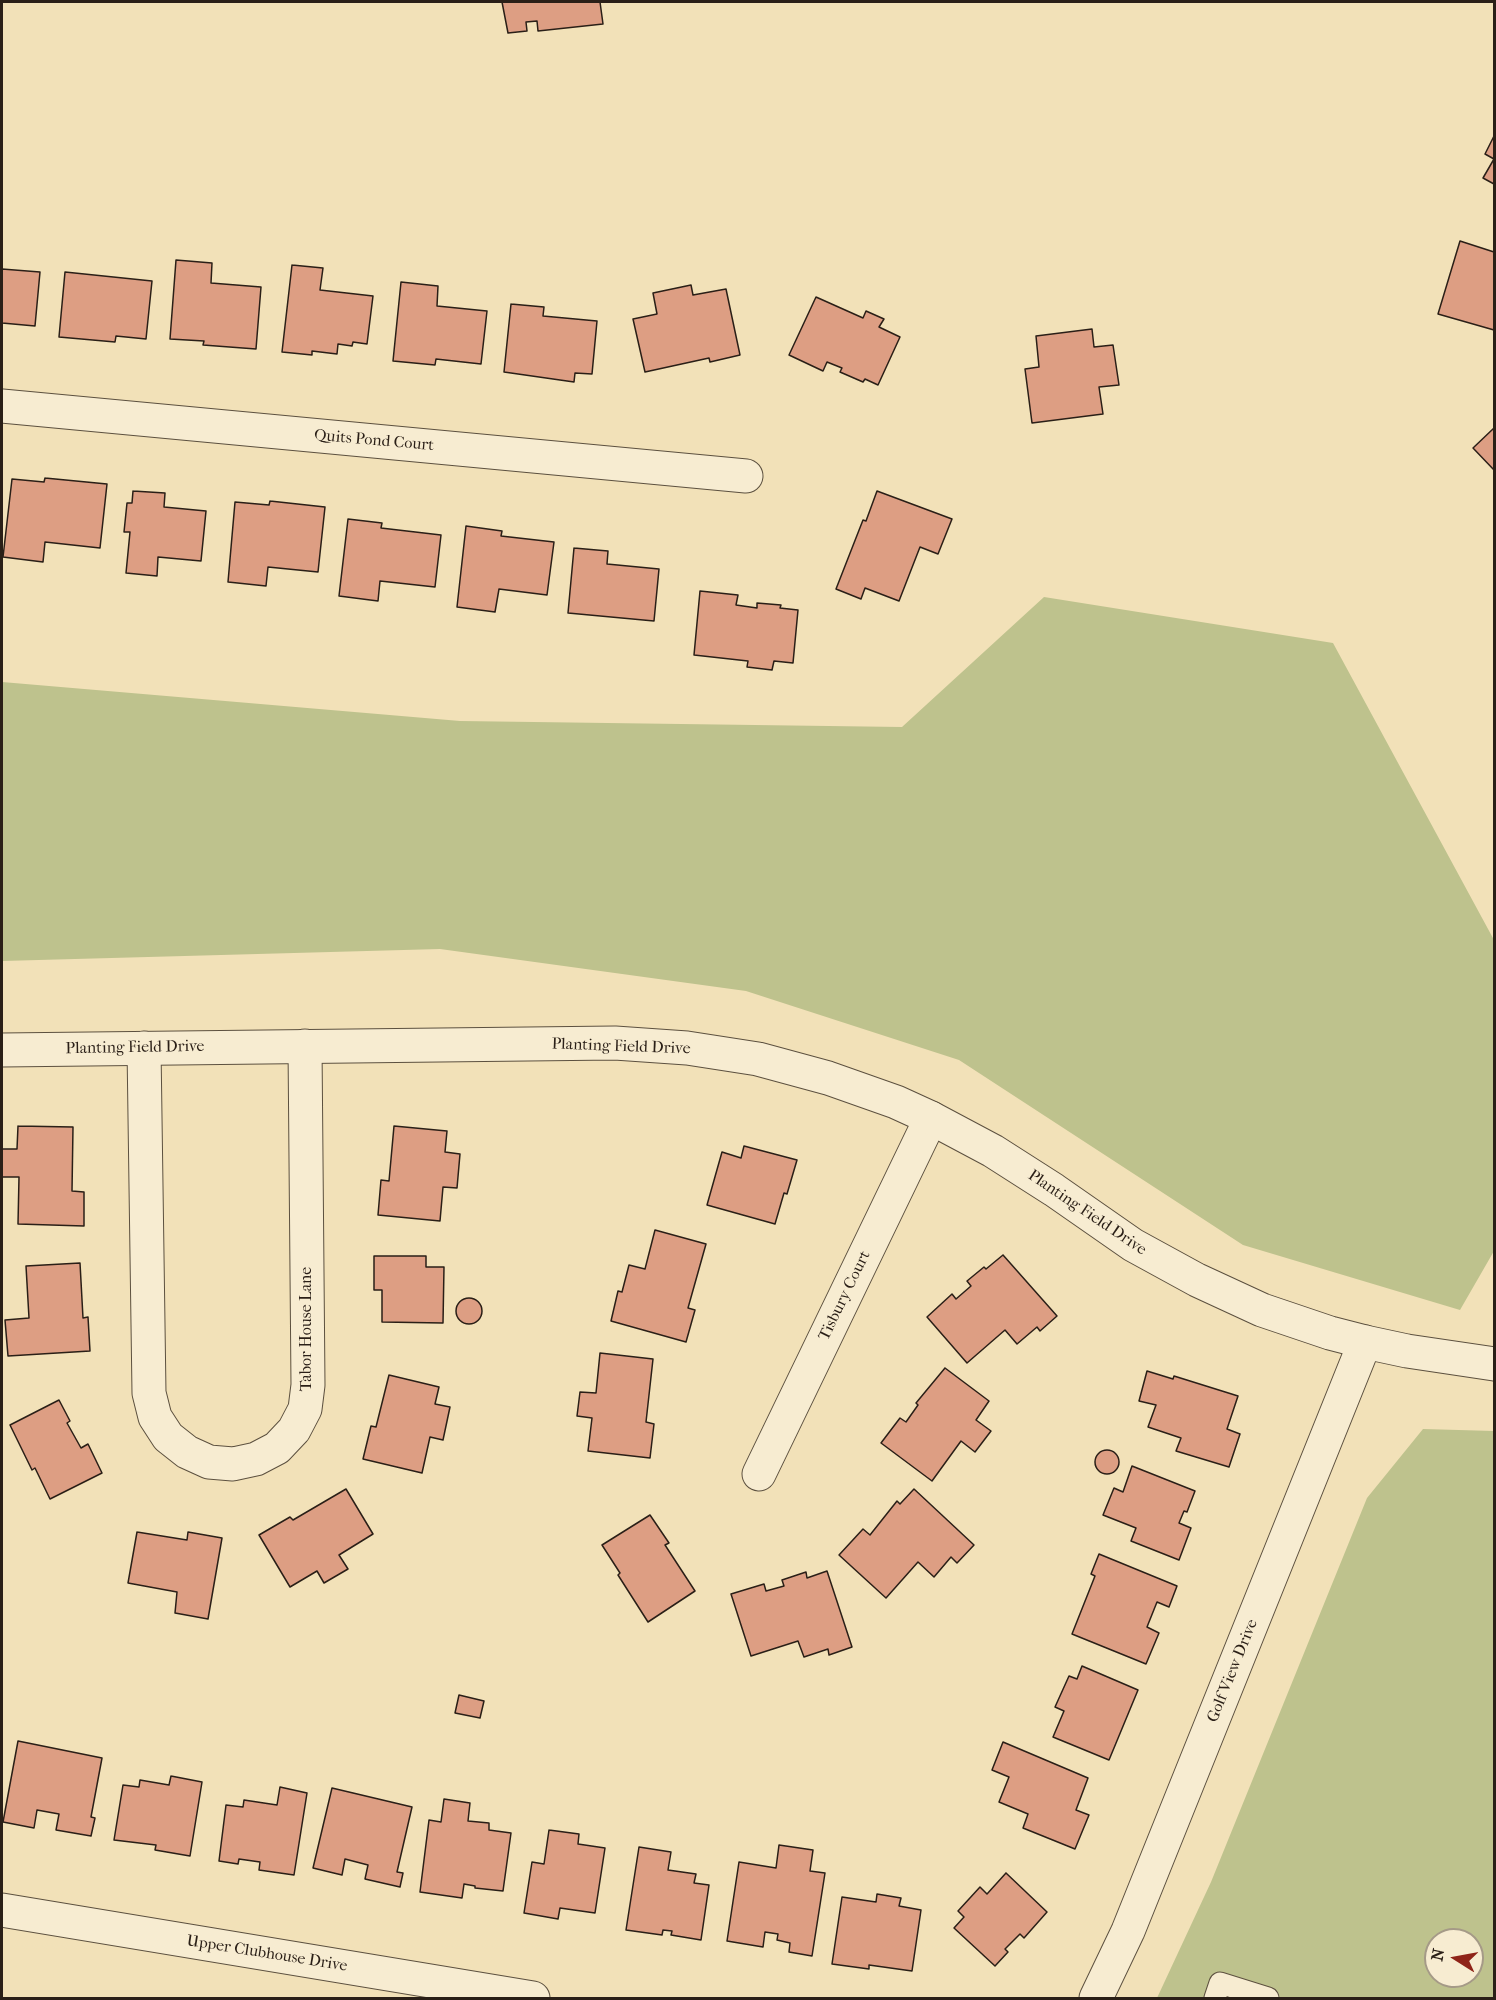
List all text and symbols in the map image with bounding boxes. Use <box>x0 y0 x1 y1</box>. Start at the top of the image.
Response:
street label: Quits Pond Court <box>313 426 435 456</box>
street label: Planting Field Drive <box>551 1035 691 1059</box>
street label: Planting Field Drive <box>65 1037 205 1059</box>
street label: Planting Field Drive <box>1024 1166 1150 1260</box>
street label: Tisbury Court <box>815 1248 875 1344</box>
street label: Tabor House Lane <box>297 1267 317 1391</box>
street label: Golf View Drive <box>1204 1617 1262 1725</box>
north arrow <box>1424 1928 1484 1988</box>
street label: Upper Clubhouse Drive <box>185 1932 349 1976</box>
text: N <box>1427 1947 1448 1963</box>

